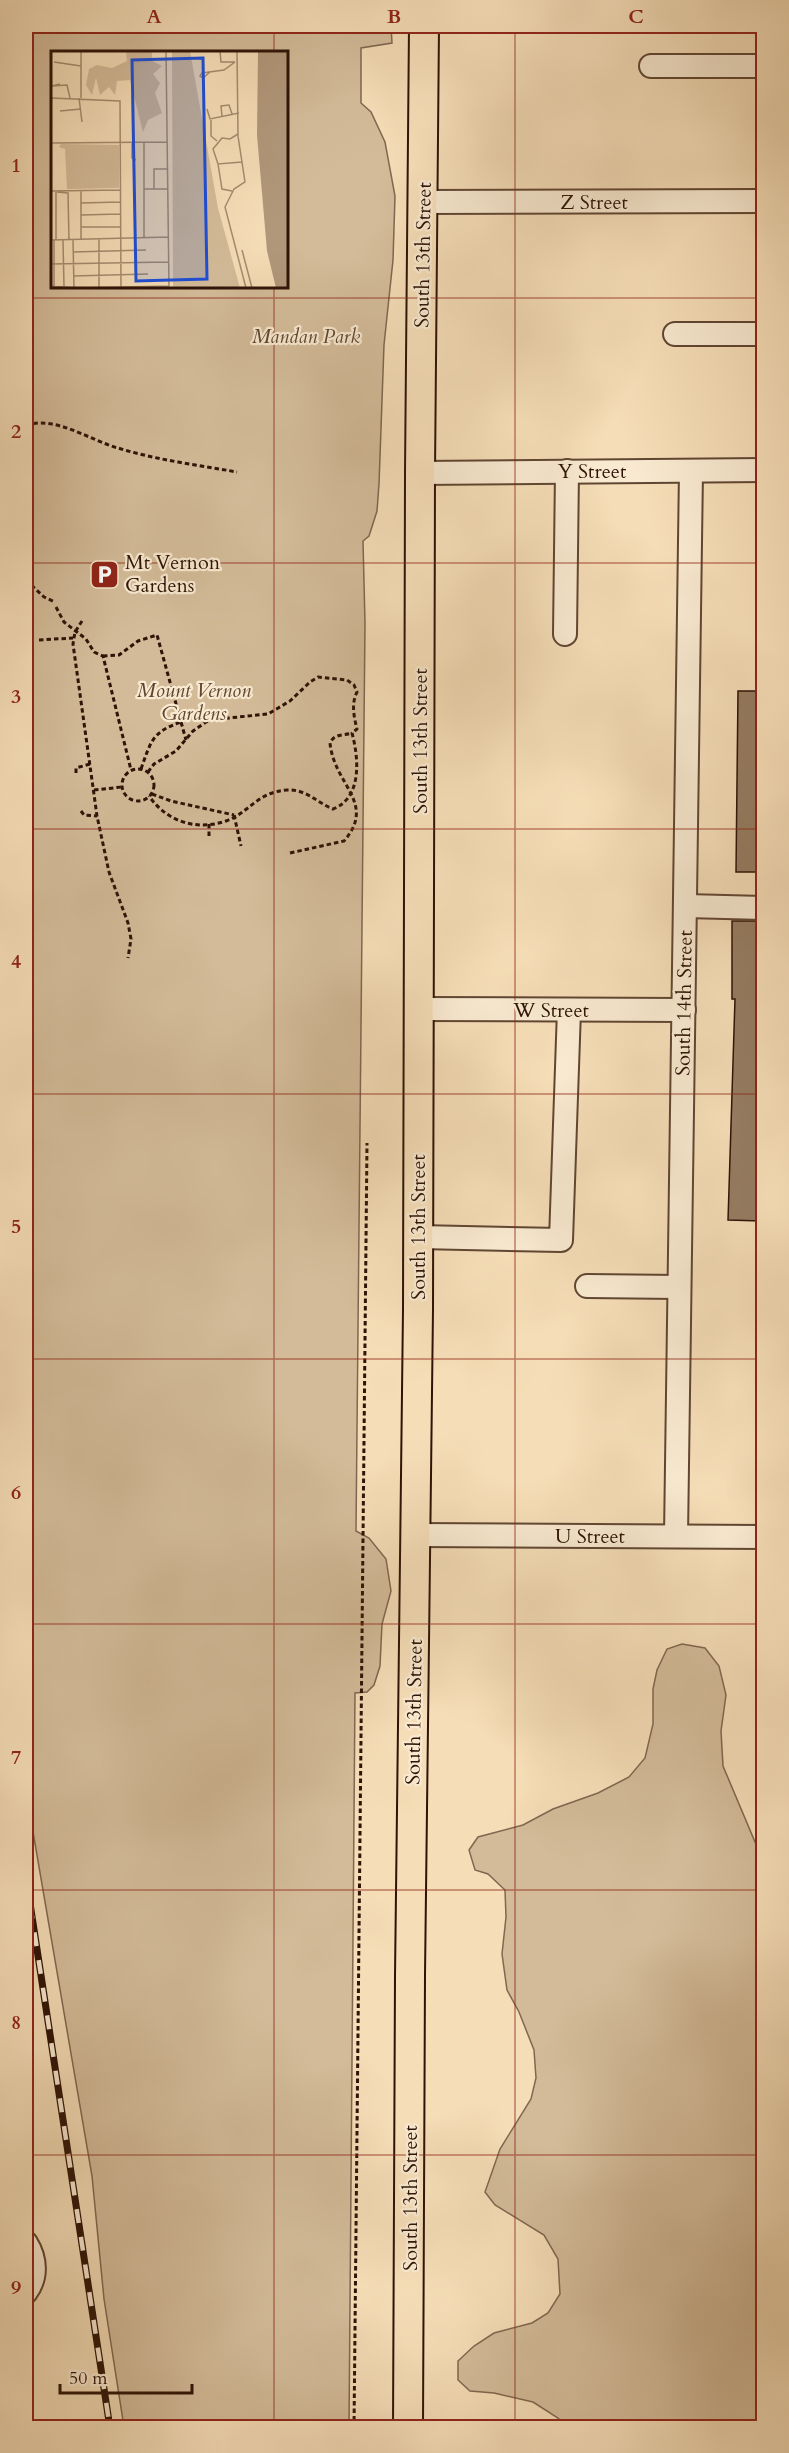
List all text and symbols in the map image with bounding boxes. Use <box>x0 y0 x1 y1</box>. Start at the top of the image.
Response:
text: A <box>146 3 162 30</box>
text: B <box>387 3 401 30</box>
text: C <box>628 3 644 30</box>
inset map <box>51 51 288 288</box>
text: 1 <box>11 152 21 179</box>
street label: South 13th Street <box>408 181 438 328</box>
street label: Z Street <box>560 189 629 216</box>
park label: Mandan Park <box>252 323 360 350</box>
text: 2 <box>11 418 21 445</box>
street label: Y Street <box>558 458 627 485</box>
place label: Mt Vernon Gardens <box>125 549 221 599</box>
parking icon: Mt Vernon Gardens <box>88 558 120 590</box>
street label: South 13th Street <box>407 667 434 814</box>
park label: Mount Vernon Gardens <box>137 677 251 727</box>
text: 3 <box>11 683 21 710</box>
street label: South 14th Street <box>669 929 699 1076</box>
text: 4 <box>11 948 21 975</box>
street label: W Street <box>512 997 589 1024</box>
street label: South 13th Street <box>405 1153 432 1300</box>
text: 5 <box>11 1213 21 1240</box>
text: 6 <box>11 1479 21 1506</box>
street label: U Street <box>555 1523 626 1550</box>
street label: South 13th Street <box>399 1638 429 1785</box>
text: 7 <box>11 1744 21 1771</box>
text: 8 <box>11 2009 21 2036</box>
street label: South 13th Street <box>397 2124 424 2271</box>
text: 9 <box>11 2274 21 2301</box>
scale bar <box>60 2357 192 2395</box>
text: 50 m <box>69 2366 108 2391</box>

